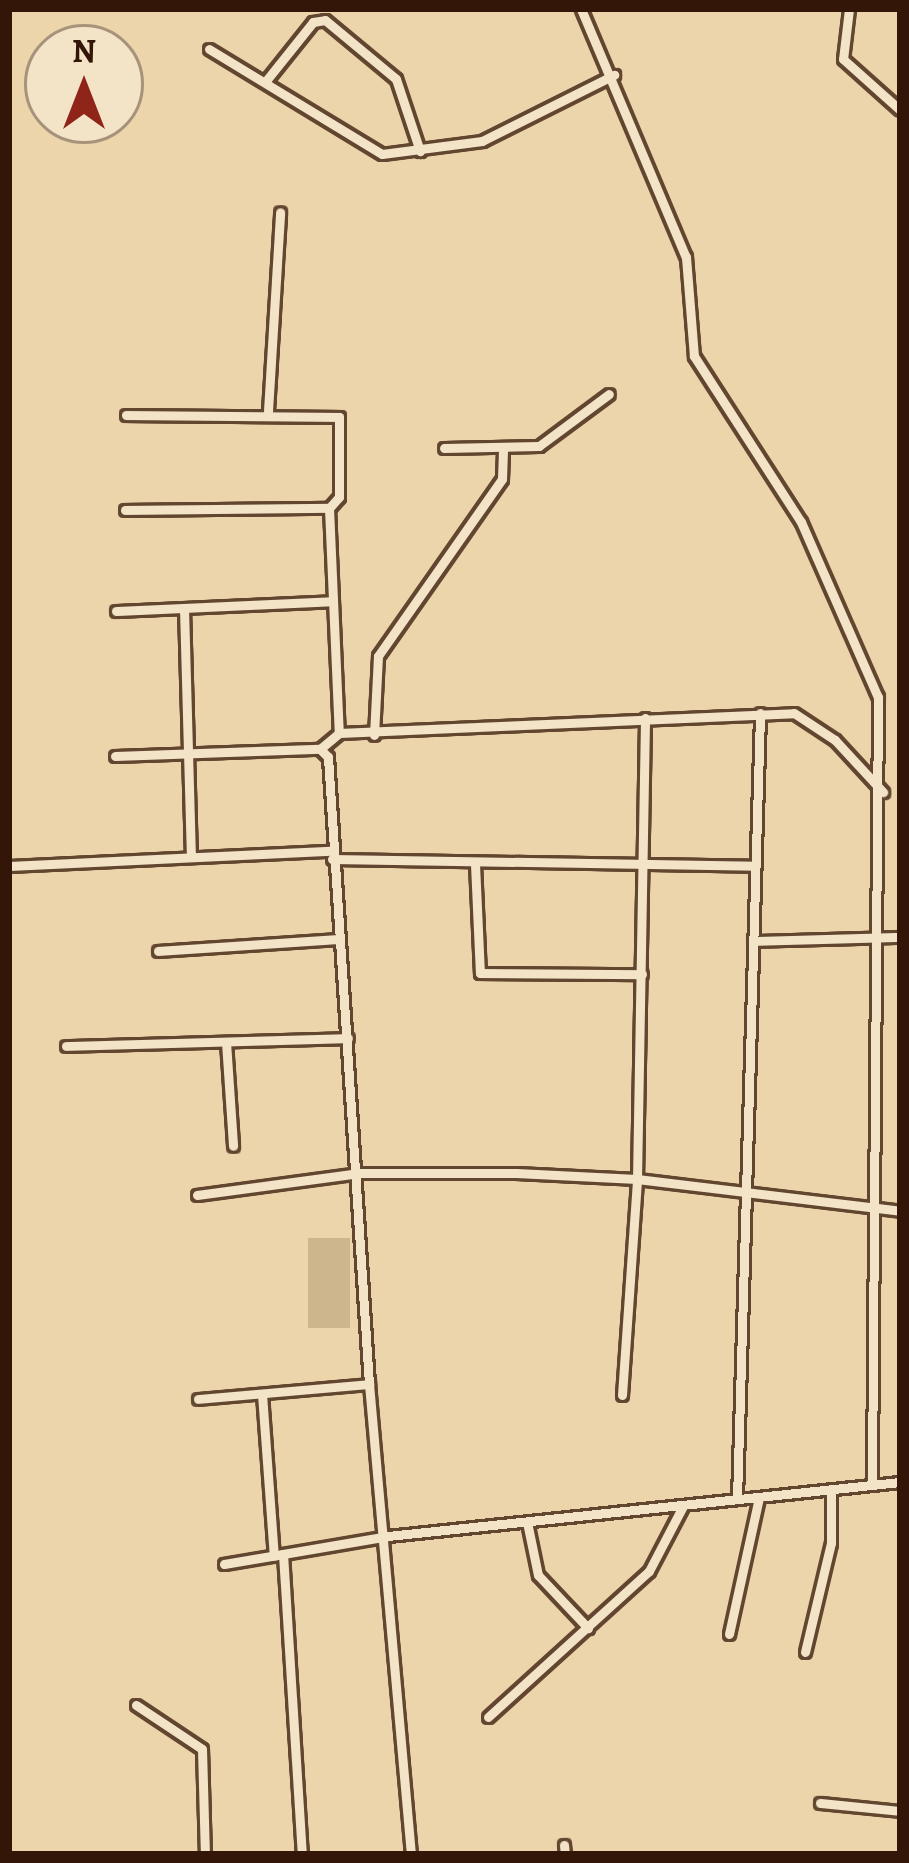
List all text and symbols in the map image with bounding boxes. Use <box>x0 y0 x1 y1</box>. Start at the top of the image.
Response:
north arrow <box>24 24 144 144</box>
text: N <box>72 28 96 73</box>

